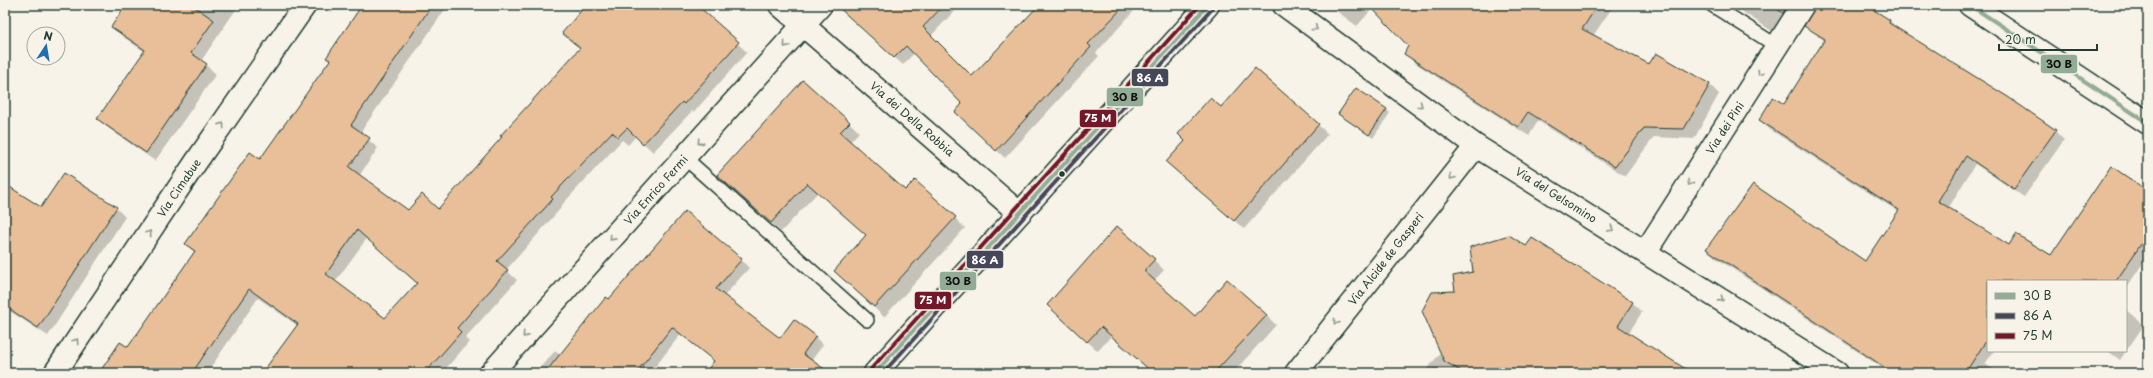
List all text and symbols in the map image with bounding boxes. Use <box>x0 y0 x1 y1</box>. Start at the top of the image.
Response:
one-way arrow <box>1311 23 1318 31</box>
north arrow <box>26 26 66 66</box>
scale bar <box>1999 26 2097 52</box>
text: N <box>42 27 54 45</box>
text: 20 m <box>2005 30 2036 48</box>
one-way arrow <box>784 40 791 48</box>
line badge: 30 B <box>2040 54 2078 74</box>
text: 30 B <box>2046 55 2073 72</box>
line badge: 86 A <box>1131 68 1169 87</box>
text: 86 A <box>1137 69 1164 86</box>
one-way arrow <box>1757 69 1765 76</box>
street label: Via dei Della Robbia <box>866 77 959 161</box>
line badge: 30 B <box>1106 87 1144 107</box>
text: 30 B <box>1112 88 1139 105</box>
street label: Via dei Pini <box>1701 98 1748 157</box>
one-way arrow <box>1415 100 1422 107</box>
line badge: 75 M <box>1079 109 1117 128</box>
text: 75 M <box>1085 109 1111 126</box>
one-way arrow <box>217 122 225 129</box>
one-way arrow <box>697 137 704 145</box>
street label: Via Enrico Fermi <box>620 151 692 228</box>
street label: Via Cimabue <box>153 155 205 221</box>
street label: Via del Gelsomino <box>1512 163 1600 227</box>
unlabelled marker <box>1057 169 1067 179</box>
one-way arrow <box>1449 172 1456 179</box>
one-way arrow <box>1687 179 1695 186</box>
street label: Via Alcide de Gasperi <box>1344 209 1427 309</box>
one-way arrow <box>1607 225 1614 232</box>
one-way arrow <box>144 230 151 237</box>
one-way arrow <box>610 233 617 241</box>
line badge: 86 A <box>966 250 1004 269</box>
text: 86 A <box>972 251 999 268</box>
line badge: 30 B <box>939 271 977 291</box>
text: 30 B <box>945 272 972 289</box>
legend <box>1987 280 2127 352</box>
text: 30 B <box>2023 286 2051 304</box>
line badge: 75 M <box>914 291 952 310</box>
text: 75 M <box>920 291 946 308</box>
one-way arrow <box>1716 294 1723 301</box>
text: 86 A <box>2023 306 2052 324</box>
one-way arrow <box>1334 318 1341 325</box>
text: 75 M <box>2023 326 2053 344</box>
one-way arrow <box>523 330 530 338</box>
one-way arrow <box>71 338 78 345</box>

